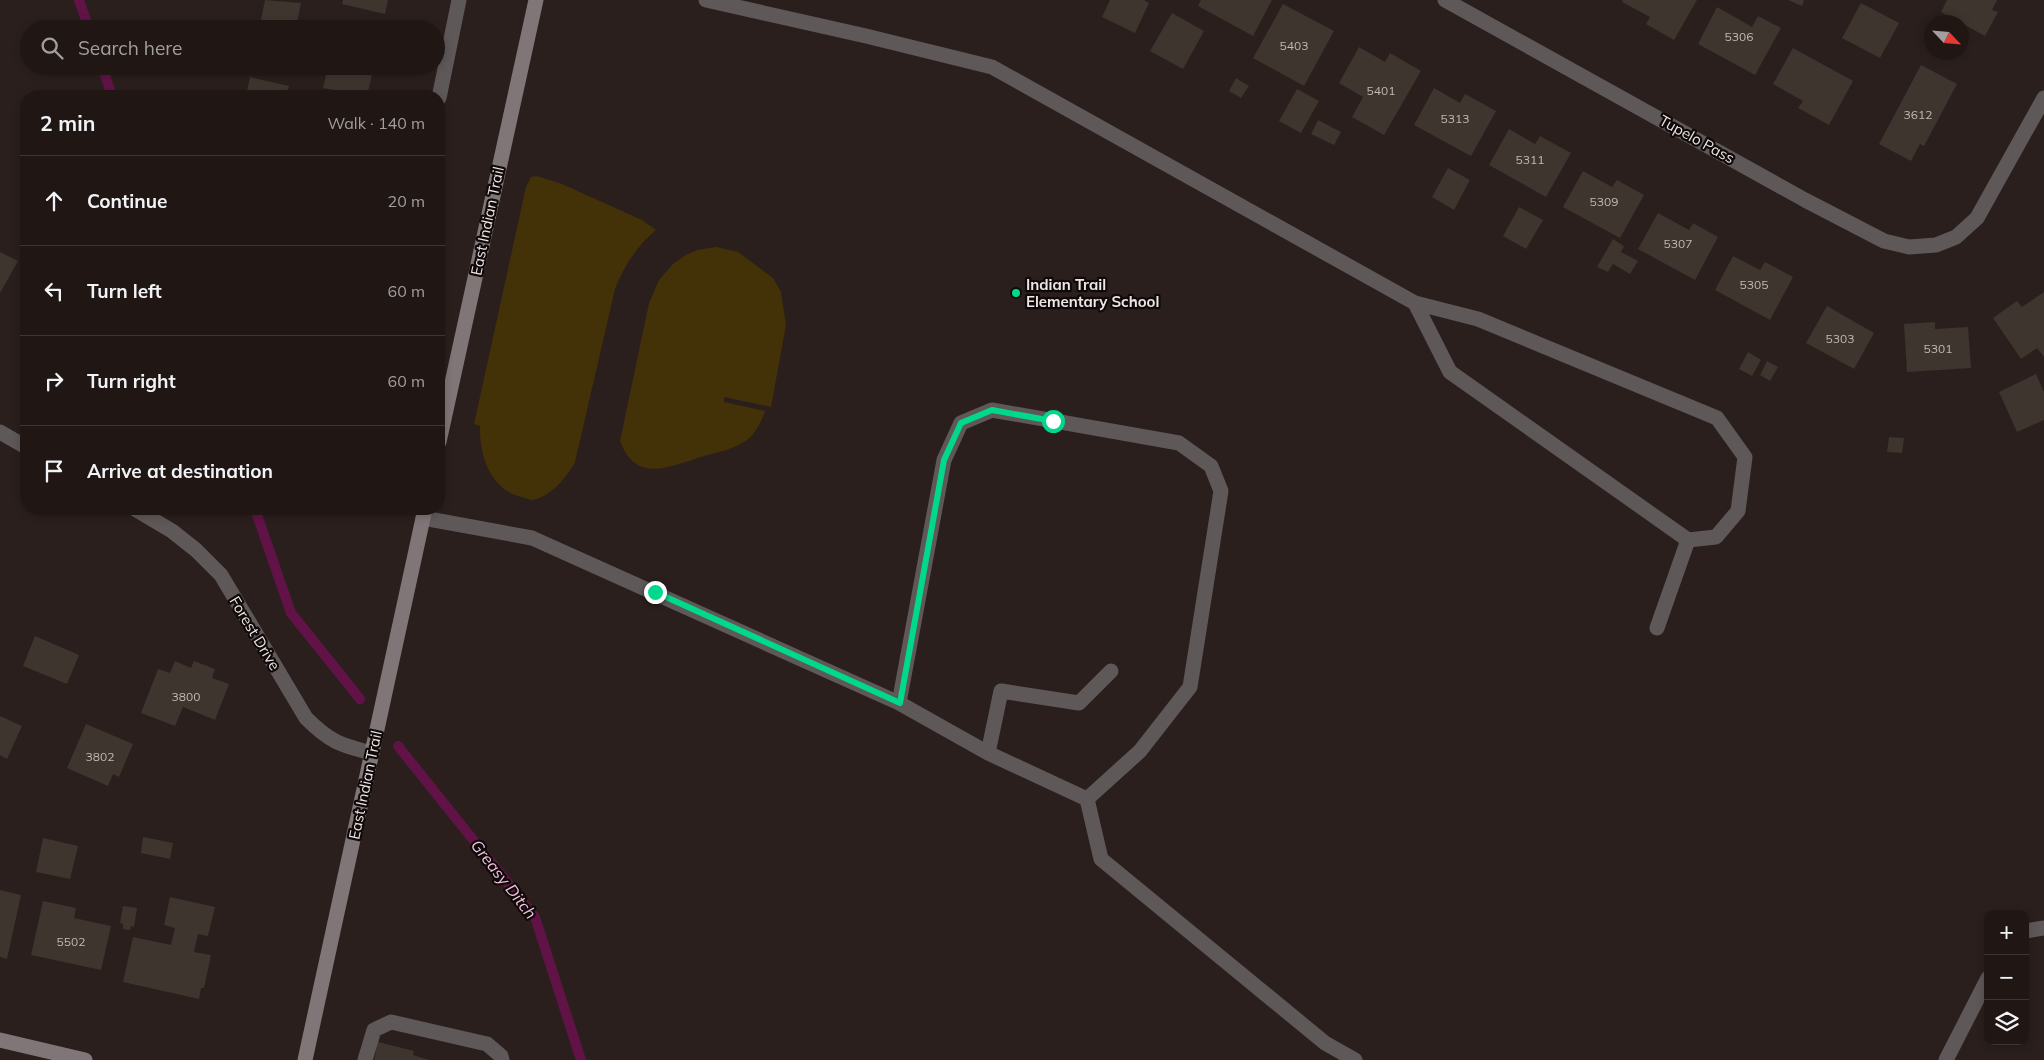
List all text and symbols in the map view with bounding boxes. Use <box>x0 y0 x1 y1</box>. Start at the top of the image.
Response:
north arrow <box>1924 15 1969 60</box>
search box <box>20 20 445 75</box>
house number: 5306 <box>1725 29 1753 44</box>
icon: search <box>38 34 66 62</box>
text: Search here <box>78 36 182 60</box>
house number: 5403 <box>1280 38 1308 53</box>
house number: 5401 <box>1367 83 1395 98</box>
house number: 3612 <box>1904 107 1932 122</box>
text: 2 min <box>40 110 95 136</box>
house number: 5313 <box>1441 111 1469 126</box>
street label: Tupelo Pass <box>1656 111 1738 167</box>
text: Walk · 140 m <box>327 113 425 133</box>
house number: 5311 <box>1516 152 1544 167</box>
street label: East Indian Trail <box>466 165 508 277</box>
icon: ahead <box>40 187 68 215</box>
text: Continue <box>87 189 167 213</box>
text: 20 m <box>388 191 425 211</box>
house number: 5309 <box>1590 194 1618 209</box>
house number: 5307 <box>1664 236 1692 251</box>
place label: Indian Trail Elementary School <box>1026 275 1159 311</box>
icon: left <box>40 277 68 305</box>
house number: 5305 <box>1740 277 1768 292</box>
text: Turn left <box>87 279 162 303</box>
text: 60 m <box>388 281 425 301</box>
marker: Indian Trail Elementary School <box>1010 287 1022 299</box>
house number: 5303 <box>1826 331 1854 346</box>
house number: 5301 <box>1924 341 1952 356</box>
icon: right <box>40 367 68 395</box>
text: Turn right <box>87 369 176 393</box>
text: 60 m <box>388 371 425 391</box>
route start <box>1042 410 1065 433</box>
icon: arrive <box>40 457 68 485</box>
text: Arrive at destination <box>87 459 273 483</box>
route end <box>644 581 667 604</box>
street label: Forest Drive <box>225 593 285 673</box>
house number: 3800 <box>172 689 200 704</box>
street label: East Indian Trail <box>344 729 386 841</box>
house number: 3802 <box>86 749 114 764</box>
water label: Greasy Ditch <box>467 836 541 922</box>
map controls <box>1984 910 2029 1045</box>
button: + <box>1984 910 2029 955</box>
house number: 5502 <box>57 934 85 949</box>
button: − <box>1984 955 2029 1000</box>
button: layers <box>1984 1000 2029 1045</box>

